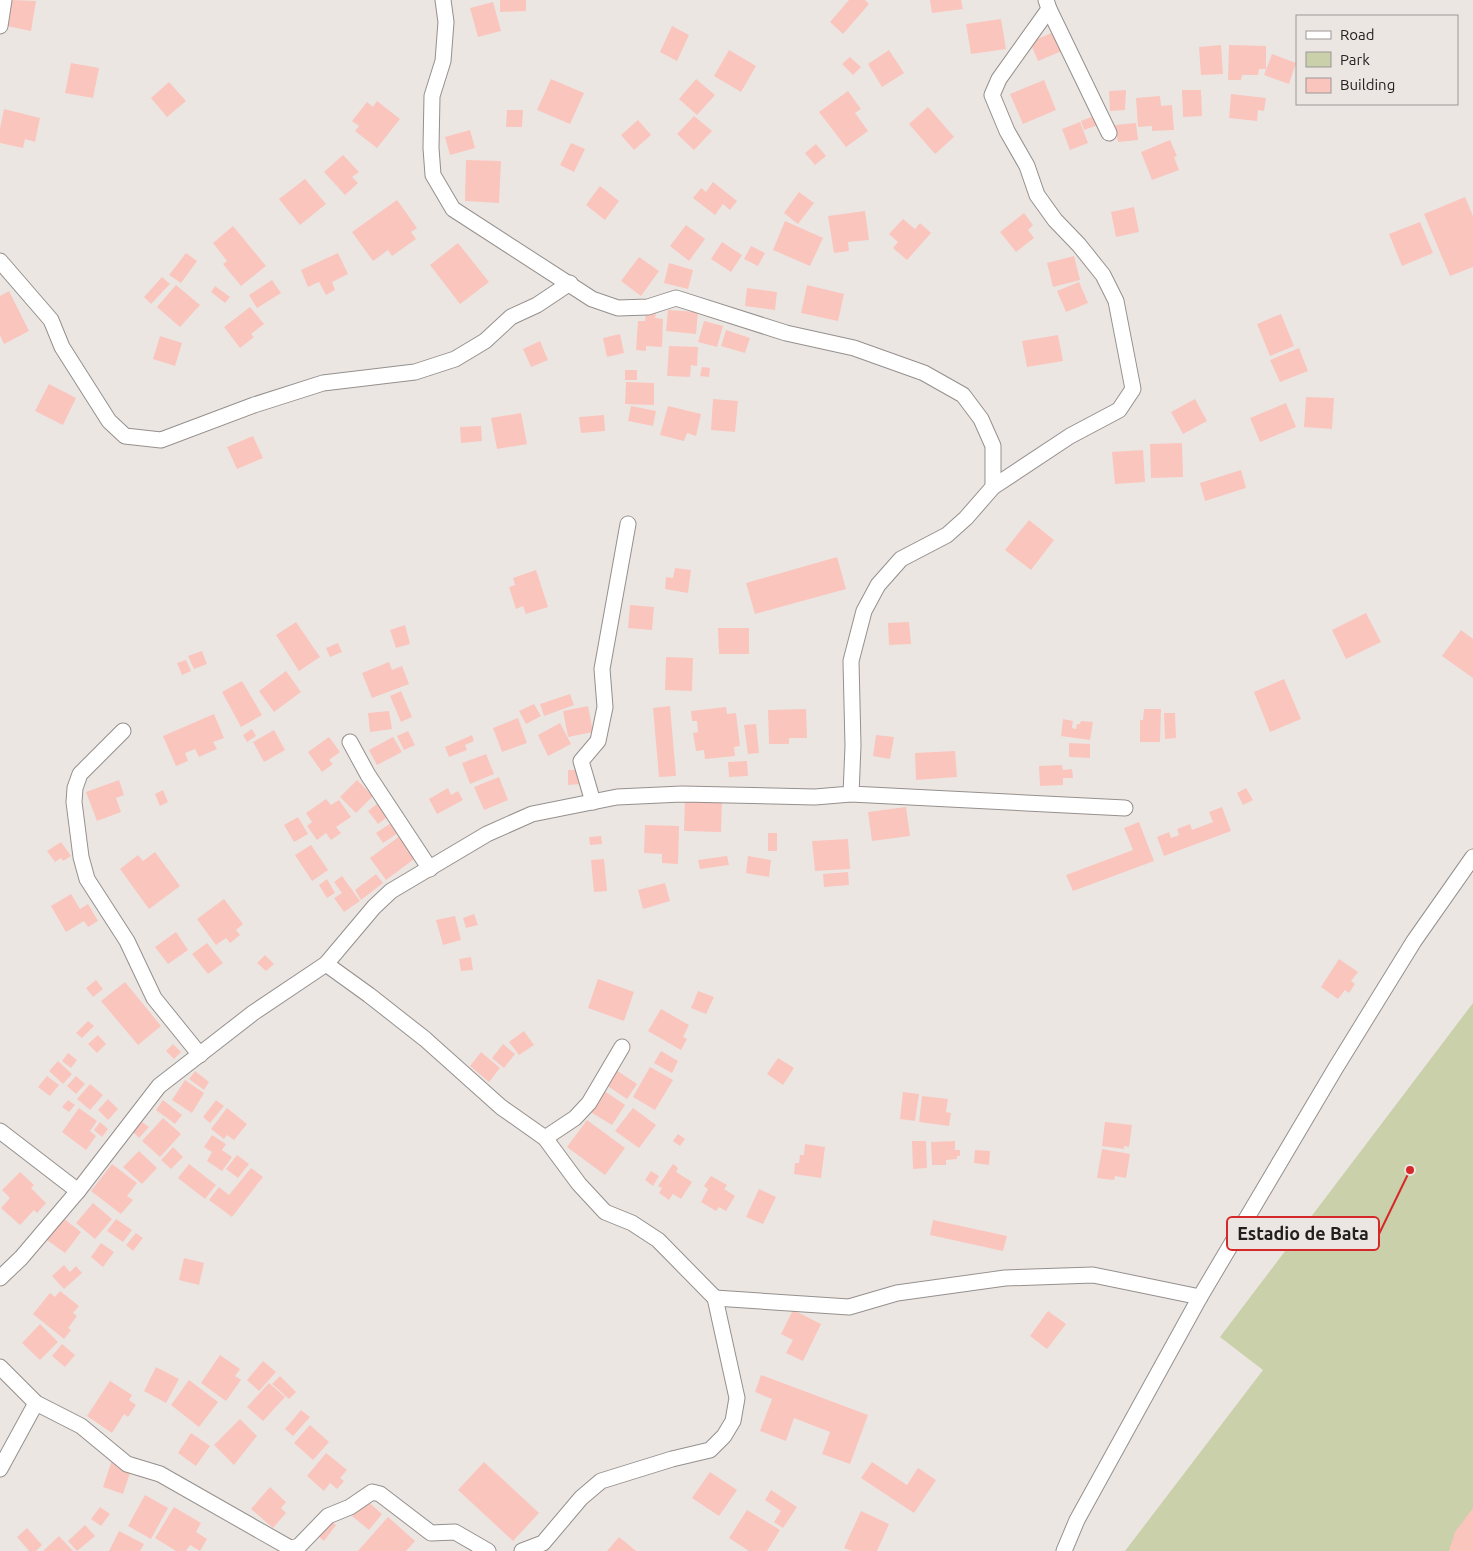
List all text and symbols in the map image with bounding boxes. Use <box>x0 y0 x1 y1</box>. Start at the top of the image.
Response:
legend <box>1296 15 1458 105</box>
text: Road <box>1340 26 1375 43</box>
text: Park <box>1340 51 1370 68</box>
text: Building <box>1340 76 1395 93</box>
callout: Estadio de Bata <box>1227 1217 1379 1250</box>
text: Estadio de Bata <box>1237 1223 1369 1243</box>

